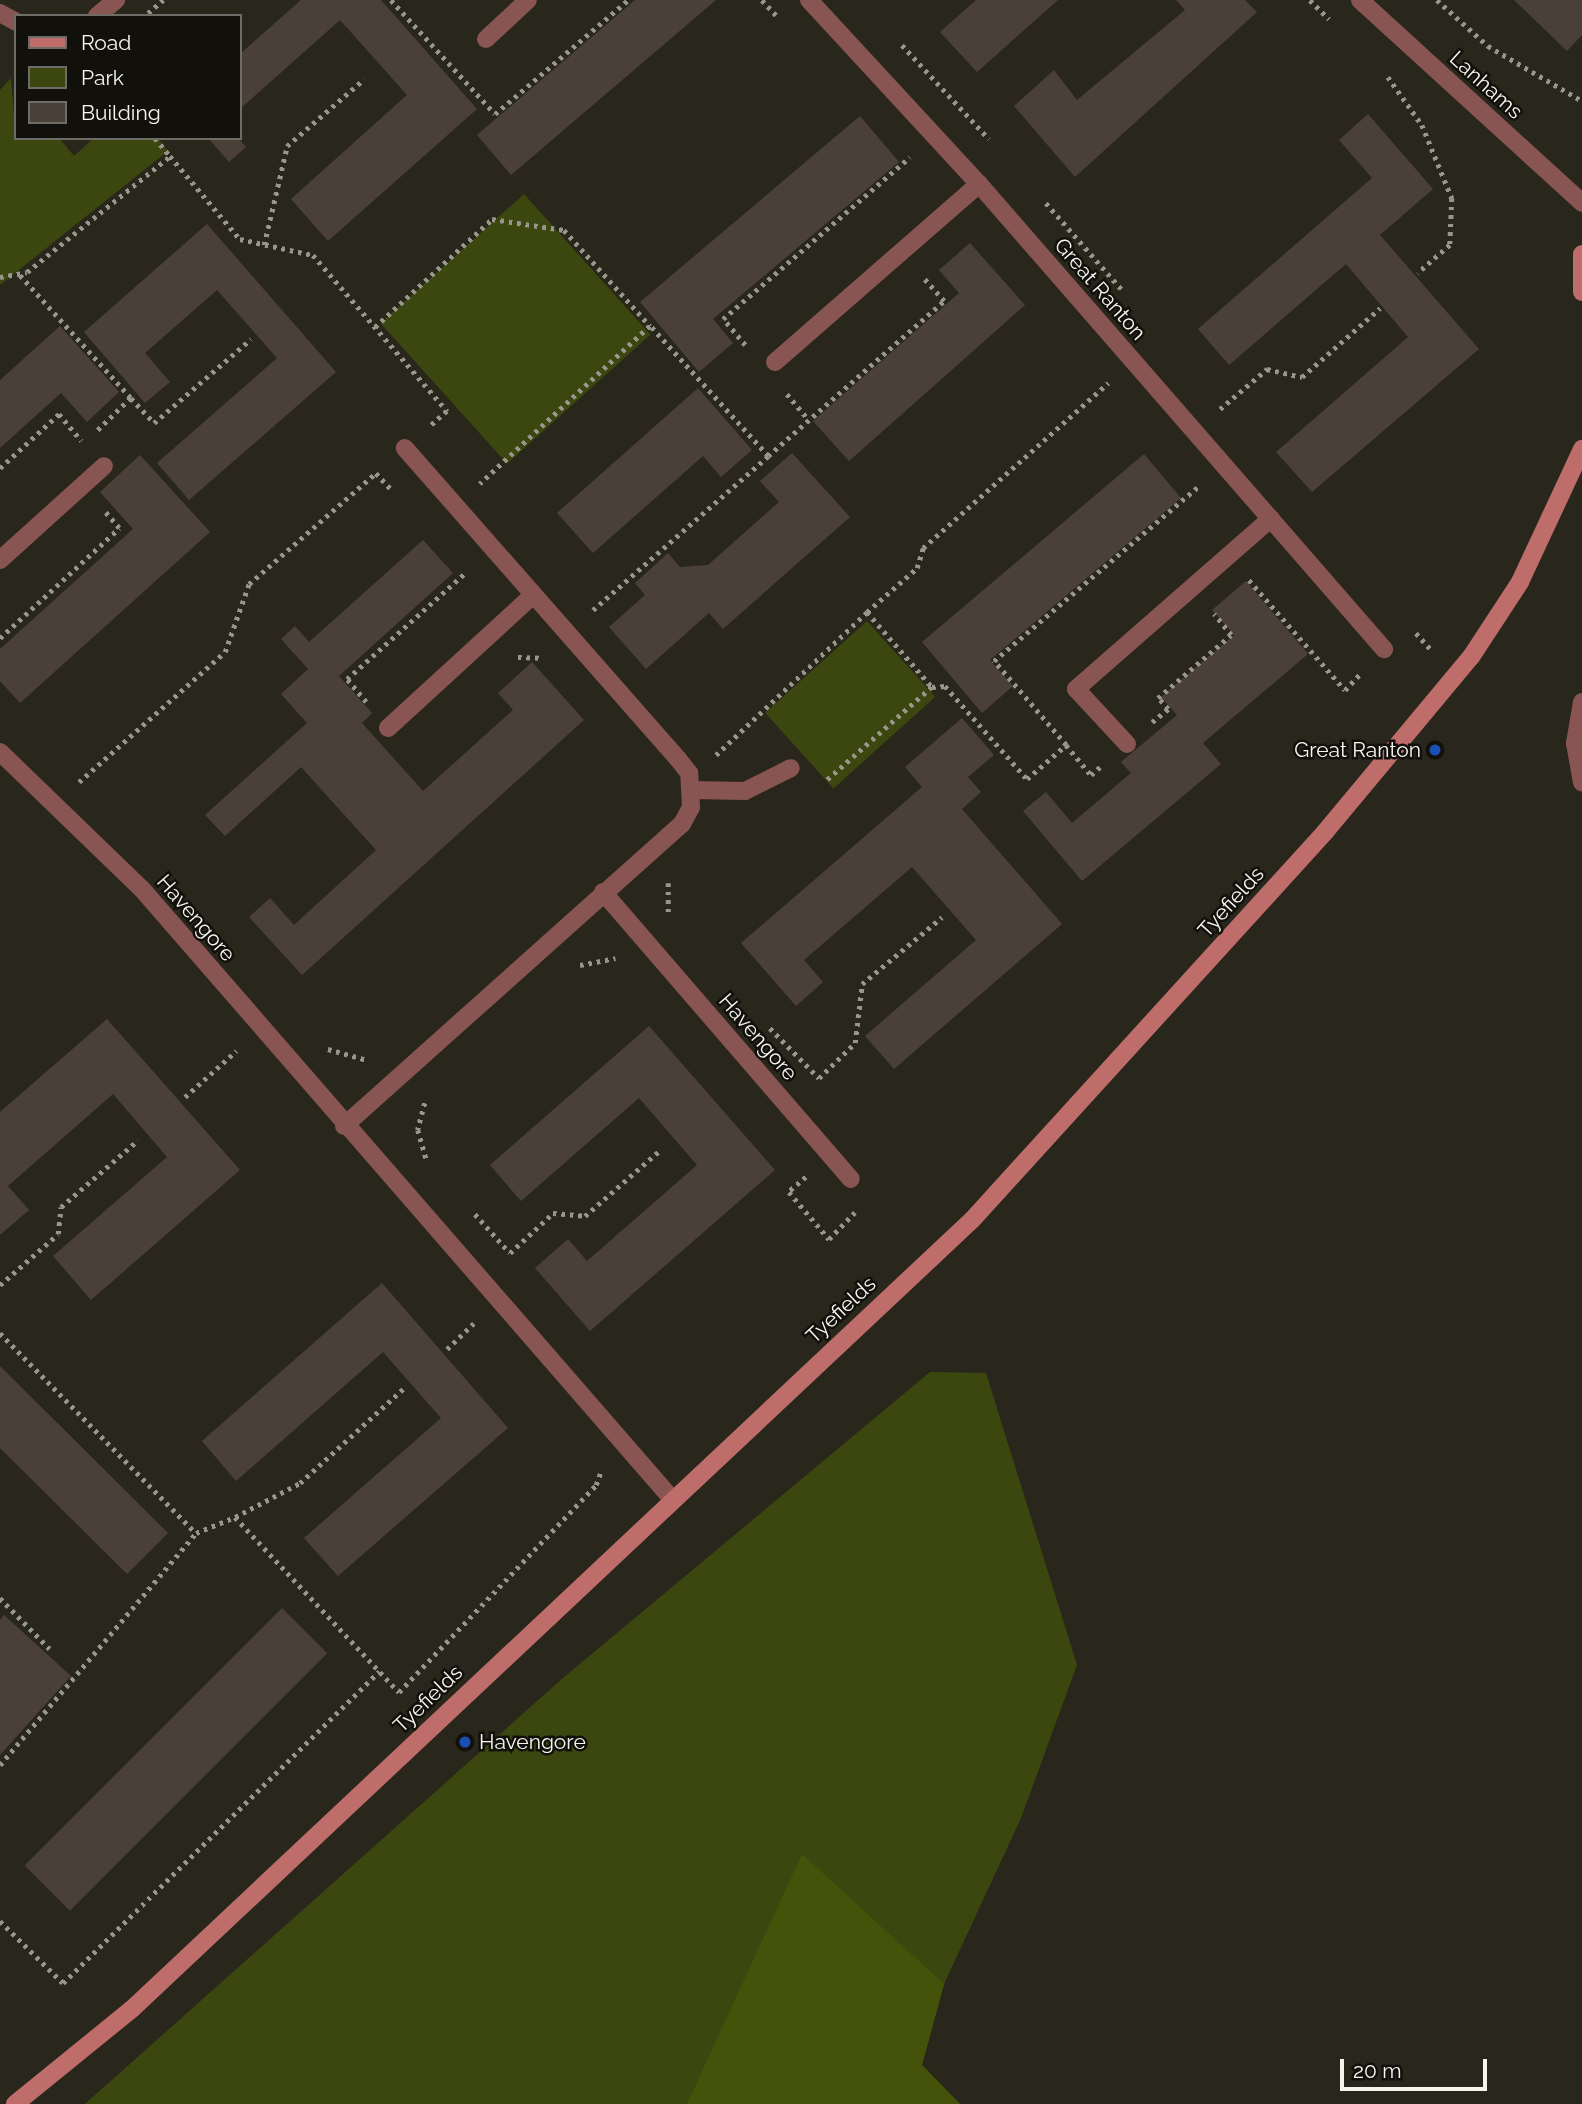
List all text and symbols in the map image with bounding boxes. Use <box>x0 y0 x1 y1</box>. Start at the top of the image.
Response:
legend <box>14 14 242 140</box>
text: Road <box>81 30 131 55</box>
street label: Lanhams <box>1444 46 1528 124</box>
text: Park <box>81 65 124 90</box>
text: Building <box>81 100 161 125</box>
street label: Great Ranton <box>1049 233 1151 345</box>
place label: Great Ranton <box>1294 737 1421 763</box>
marker: Great Ranton <box>1427 742 1443 758</box>
street label: Tyefields <box>1193 862 1269 942</box>
street label: Havengore <box>151 869 241 967</box>
street label: Havengore <box>713 988 803 1086</box>
street label: Tyefields <box>801 1271 881 1349</box>
street label: Tyefields <box>388 1660 468 1738</box>
place label: Havengore <box>479 1729 586 1755</box>
marker: Havengore <box>457 1734 473 1750</box>
scale bar <box>1344 2044 1491 2088</box>
text: 20 m <box>1353 2058 1401 2083</box>

